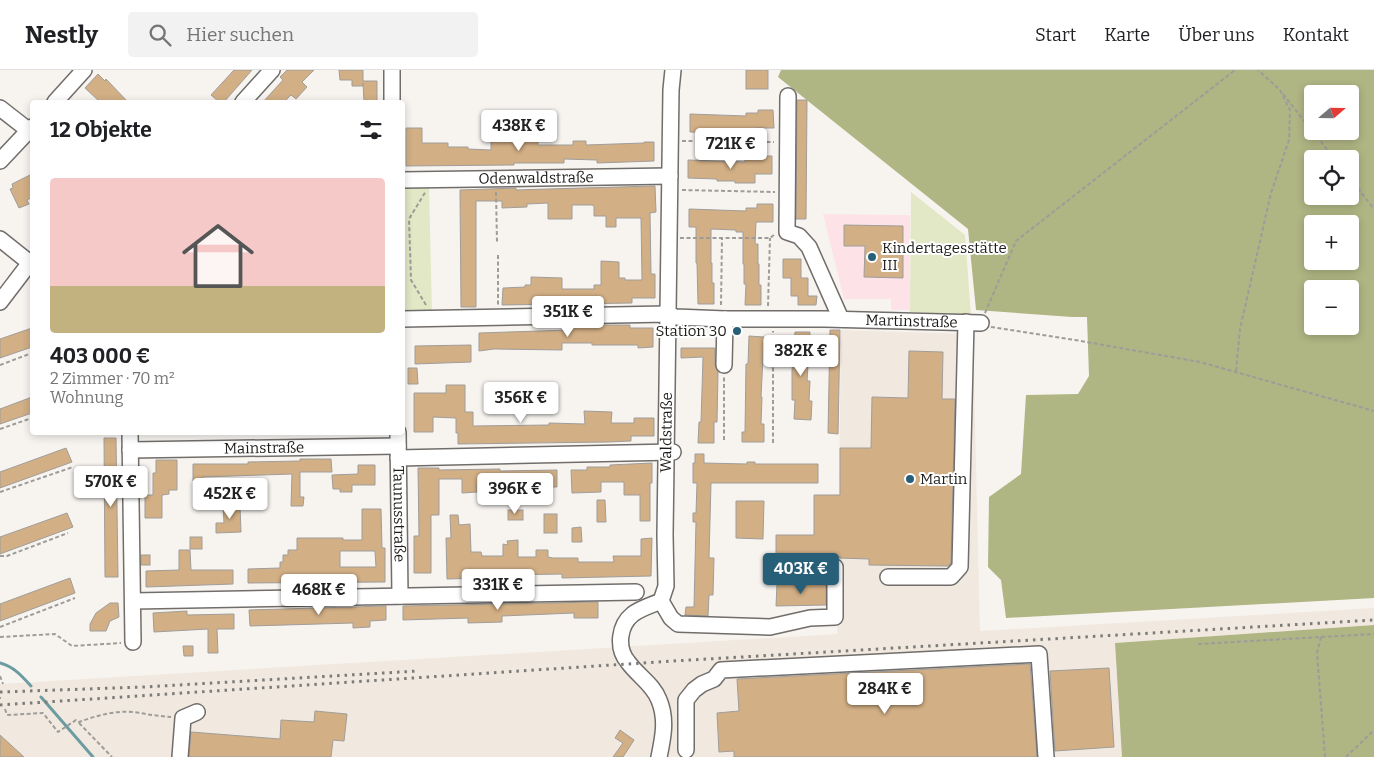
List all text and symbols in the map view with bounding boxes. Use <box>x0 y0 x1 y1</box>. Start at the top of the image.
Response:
search box <box>128 12 478 57</box>
text: Nestly <box>25 21 98 49</box>
icon: search <box>146 21 174 49</box>
text: Hier suchen <box>186 23 294 46</box>
text: Start <box>1035 24 1076 46</box>
text: Karte <box>1104 24 1150 46</box>
text: Über uns <box>1178 24 1255 46</box>
text: Kontakt <box>1283 24 1349 46</box>
north arrow <box>1304 85 1359 140</box>
map controls <box>1304 85 1359 335</box>
pin: 438K € <box>478 109 560 152</box>
icon: filters <box>357 116 385 144</box>
text: 438K € <box>492 116 546 135</box>
text: 12 Objekte <box>50 117 152 143</box>
pin: 721K € <box>690 128 772 170</box>
text: 721K € <box>706 134 756 153</box>
button: locate <box>1304 150 1359 205</box>
street label: Odenwaldstraße <box>478 168 594 188</box>
icon: home <box>173 211 263 301</box>
button: + <box>1304 215 1359 270</box>
place label: Kindertagesstätte III <box>882 239 1007 274</box>
marker: Kindertagesstätte III <box>866 251 878 263</box>
button: − <box>1304 280 1359 335</box>
pin: 351K € <box>527 296 609 338</box>
text: 351K € <box>543 302 593 321</box>
street label: Martinstraße <box>865 311 958 331</box>
place label: Station 30 <box>656 322 727 340</box>
marker: Station 30 <box>731 325 743 337</box>
pin: 382K € <box>760 334 842 377</box>
text: 382K € <box>774 341 828 360</box>
text: 403 000 € <box>50 343 150 369</box>
text: 2 Zimmer · 70 m² <box>50 369 175 388</box>
pin: 356K € <box>480 382 562 424</box>
text: Wohnung <box>50 388 123 407</box>
text: 356K € <box>495 388 547 407</box>
street label: Waldstraße <box>657 392 676 473</box>
street label: Mainstraße <box>224 438 304 458</box>
pin: 570K € <box>70 466 152 508</box>
street label: Taunusstraße <box>389 466 409 562</box>
place label: Martin <box>920 470 968 488</box>
text: 570K € <box>85 472 137 491</box>
pin: 396K € <box>474 472 556 515</box>
marker: Martin <box>904 473 916 485</box>
pin: 452K € <box>189 478 271 520</box>
text: 396K € <box>488 479 542 498</box>
text: 452K € <box>204 484 256 503</box>
pin: 403K € <box>760 552 842 595</box>
text: 403K € <box>774 559 828 578</box>
pin: 331K € <box>457 568 539 611</box>
pin: 468K € <box>278 574 360 616</box>
text: 331K € <box>473 575 523 594</box>
text: 468K € <box>292 580 346 599</box>
pin: 284K € <box>844 672 926 715</box>
text: 284K € <box>858 679 912 698</box>

